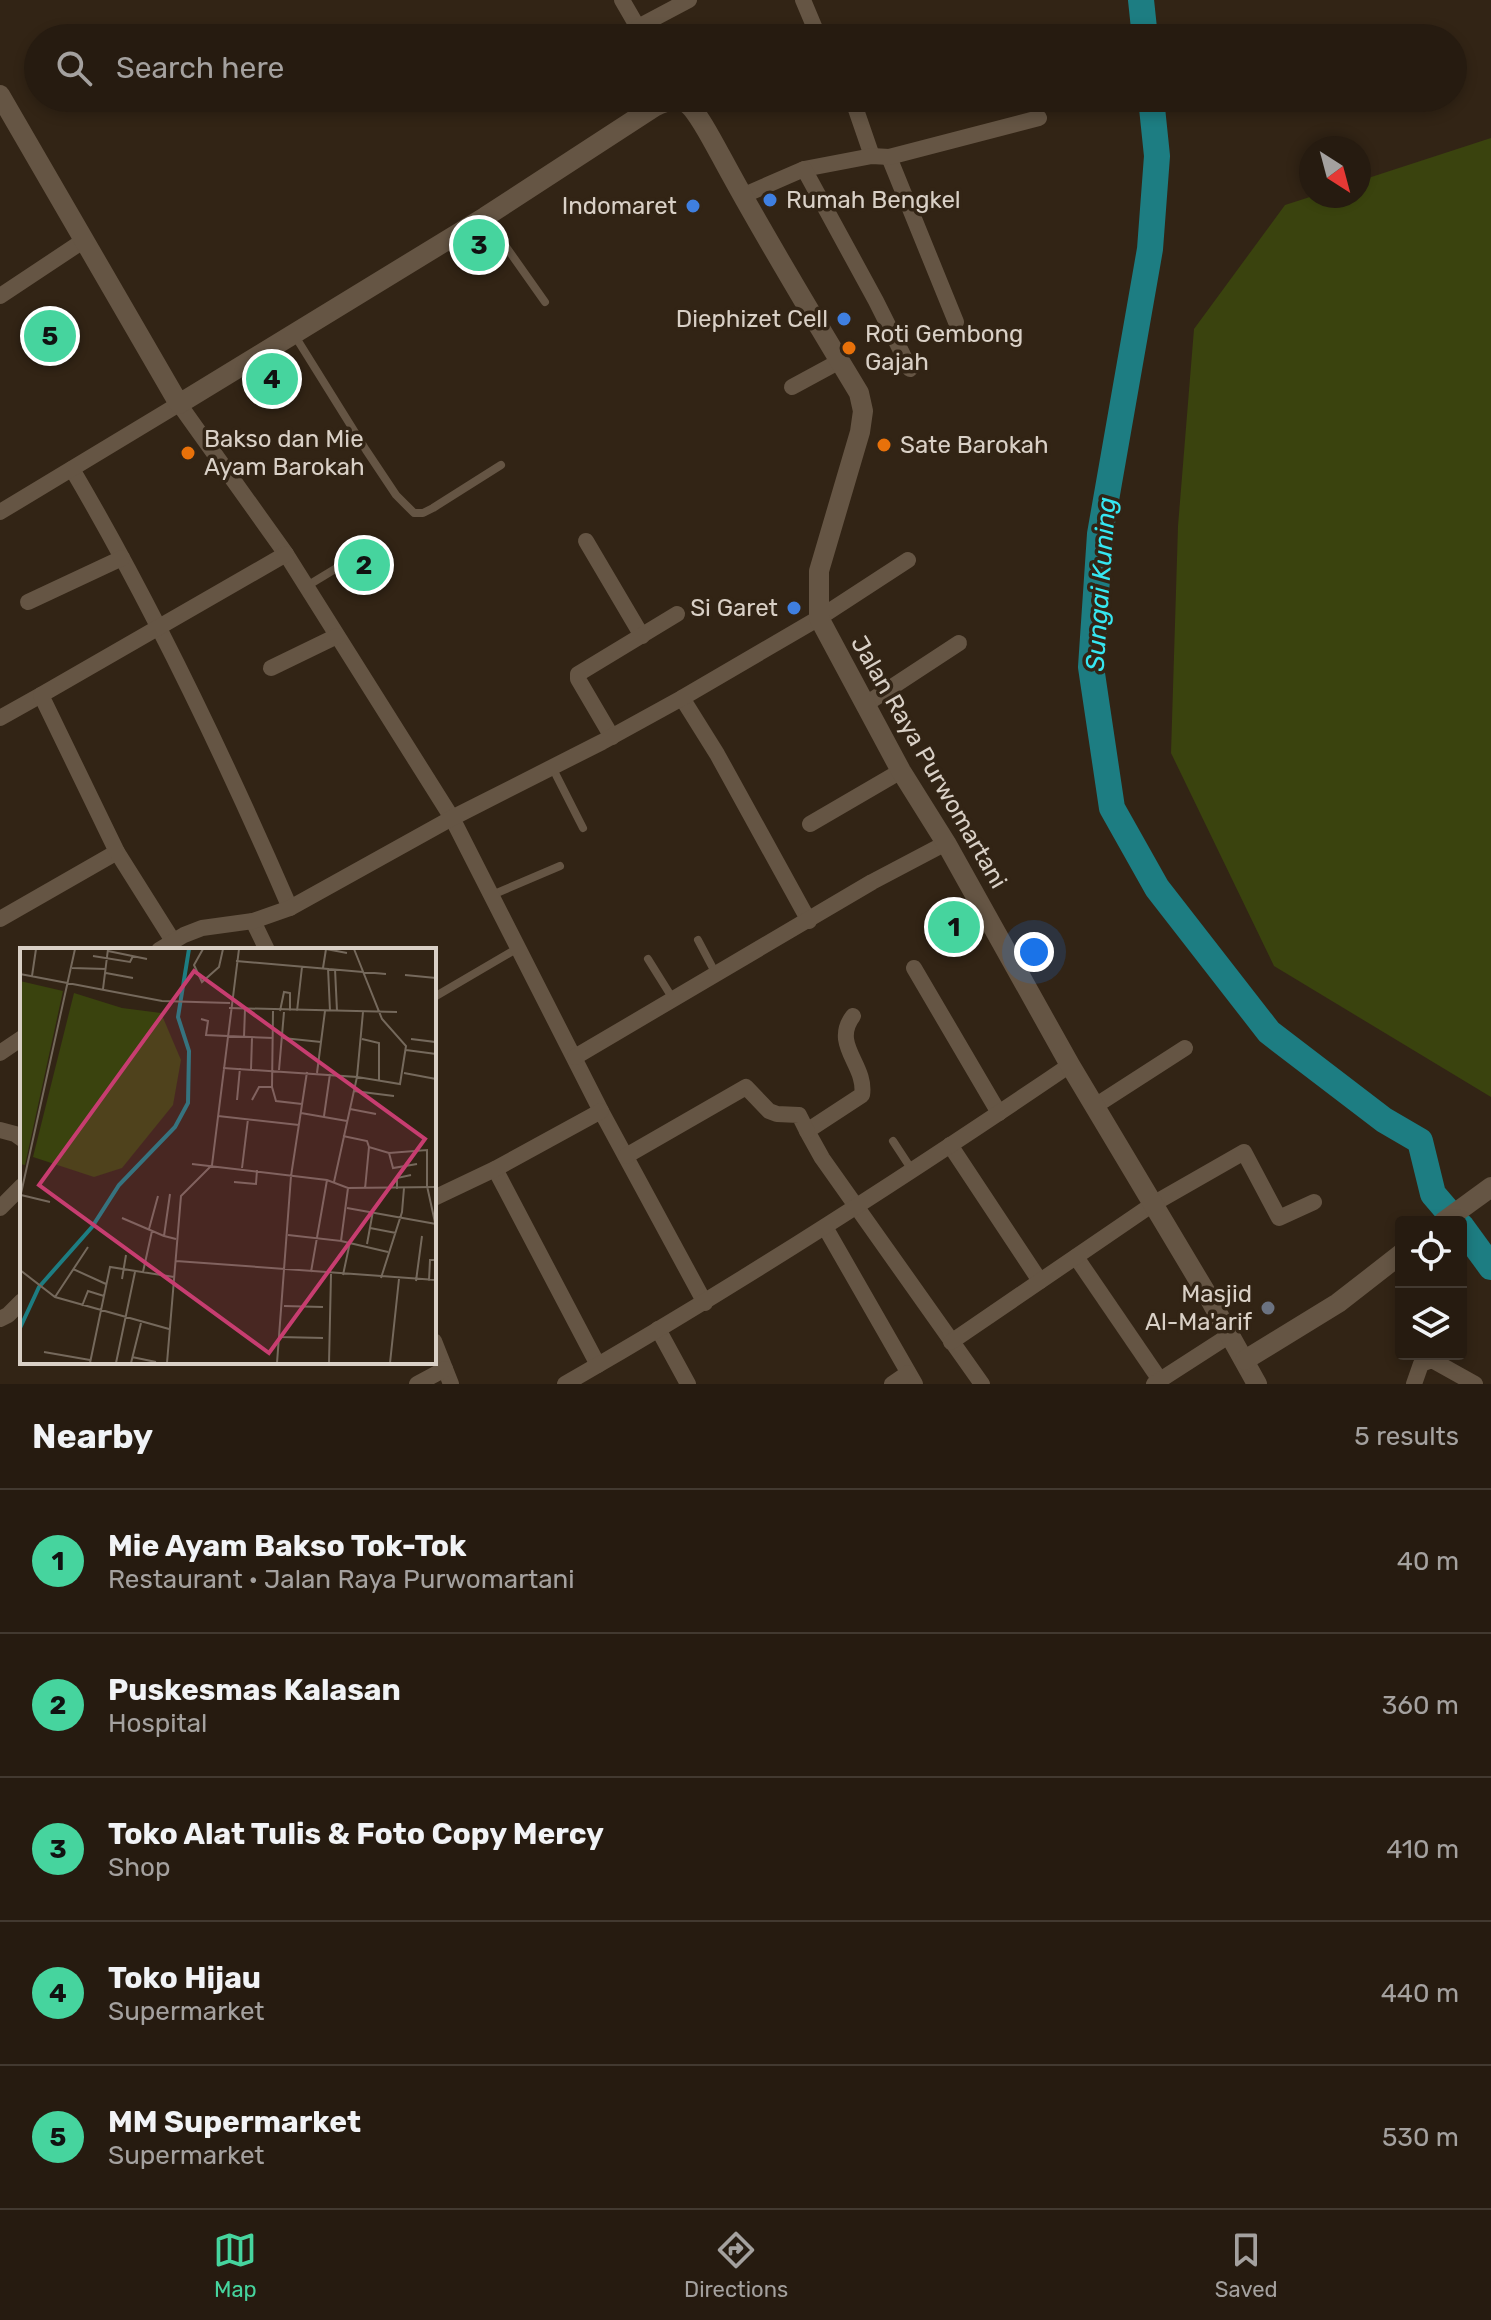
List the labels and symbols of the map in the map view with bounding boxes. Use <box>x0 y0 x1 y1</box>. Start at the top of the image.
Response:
north arrow <box>1299 136 1371 208</box>
place label: Rumah Bengkel <box>786 186 961 214</box>
marker: Rumah Bengkel <box>761 191 779 209</box>
place label: Indomaret <box>562 192 677 220</box>
marker: Indomaret <box>684 197 702 215</box>
pin: 3 <box>453 215 505 275</box>
place label: Diephizet Cell <box>676 305 828 333</box>
pin: 5 <box>24 306 76 366</box>
marker: Diephizet Cell <box>835 310 853 328</box>
place label: Roti Gembong Gajah <box>865 320 1023 376</box>
marker: Roti Gembong Gajah <box>840 339 858 357</box>
pin: 4 <box>246 349 298 409</box>
place label: Bakso dan Mie Ayam Barokah <box>204 425 365 481</box>
place label: Sate Barokah <box>900 431 1049 459</box>
marker: Sate Barokah <box>875 436 893 454</box>
marker: Bakso dan Mie Ayam Barokah <box>179 444 197 462</box>
water label: Sungai Kuning <box>1079 496 1123 672</box>
pin: 2 <box>338 535 390 595</box>
place label: Si Garet <box>690 594 778 622</box>
marker: Si Garet <box>785 599 803 617</box>
street label: Jalan Raya Purwomartani <box>845 631 1013 893</box>
pin: 1 <box>928 897 980 957</box>
your location <box>1014 932 1054 972</box>
inset map <box>20 948 436 1364</box>
place label: Masjid Al-Ma'arif <box>1145 1280 1253 1336</box>
marker: Masjid Al-Ma'arif <box>1259 1299 1277 1317</box>

